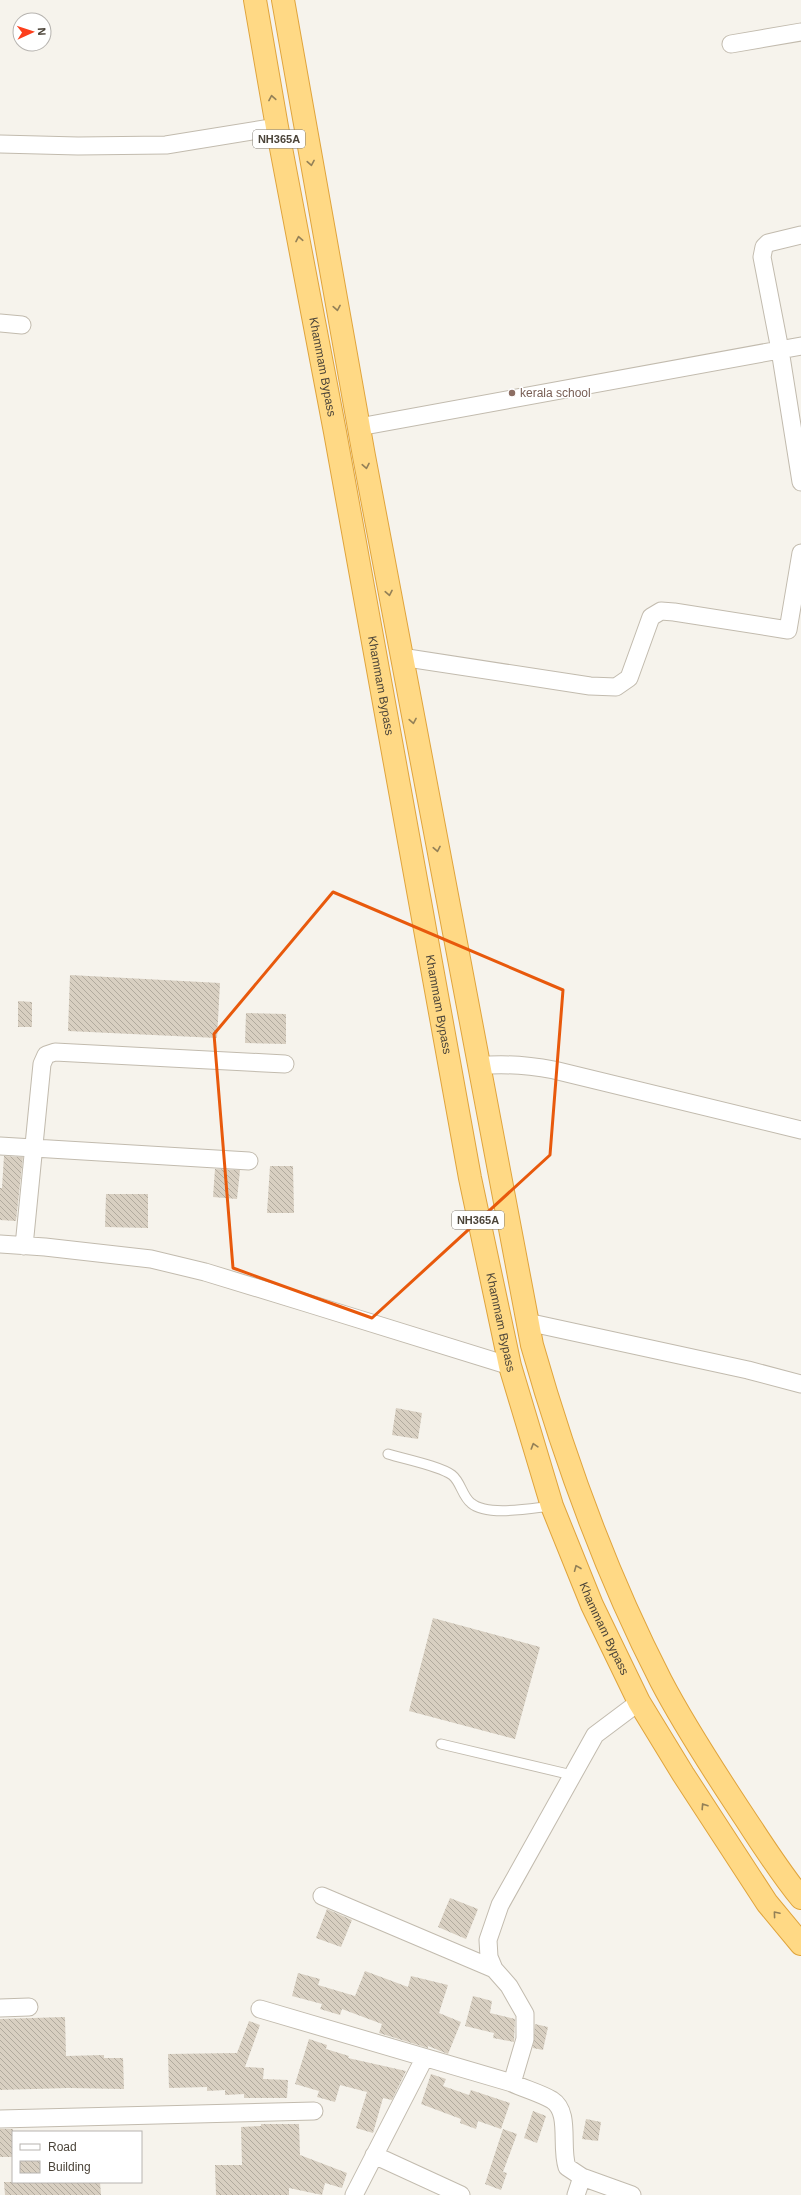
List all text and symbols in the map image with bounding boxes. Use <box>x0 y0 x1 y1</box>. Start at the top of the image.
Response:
north arrow <box>12 12 52 52</box>
text: N <box>36 27 48 36</box>
one-way arrow <box>268 95 277 101</box>
road number: NH365A <box>253 130 305 148</box>
one-way arrow <box>307 159 315 166</box>
one-way arrow <box>296 236 304 243</box>
one-way arrow <box>333 305 341 312</box>
street label: Khammam Bypass <box>306 316 339 418</box>
place label: kerala school <box>520 386 591 400</box>
marker: kerala school <box>507 388 517 398</box>
one-way arrow <box>361 463 369 469</box>
one-way arrow <box>385 590 393 597</box>
street label: Khammam Bypass <box>365 635 397 736</box>
one-way arrow <box>408 718 417 724</box>
one-way arrow <box>432 846 441 852</box>
street label: Khammam Bypass <box>423 953 454 1055</box>
road number: NH365A <box>452 1211 504 1229</box>
street label: Khammam Bypass <box>483 1272 518 1373</box>
one-way arrow <box>530 1442 538 1449</box>
one-way arrow <box>574 1564 582 1572</box>
street label: Khammam Bypass <box>577 1580 632 1677</box>
one-way arrow <box>701 1803 708 1810</box>
one-way arrow <box>773 1911 780 1918</box>
legend <box>12 2131 142 2183</box>
text: Road <box>48 2140 77 2154</box>
text: Building <box>48 2160 91 2174</box>

